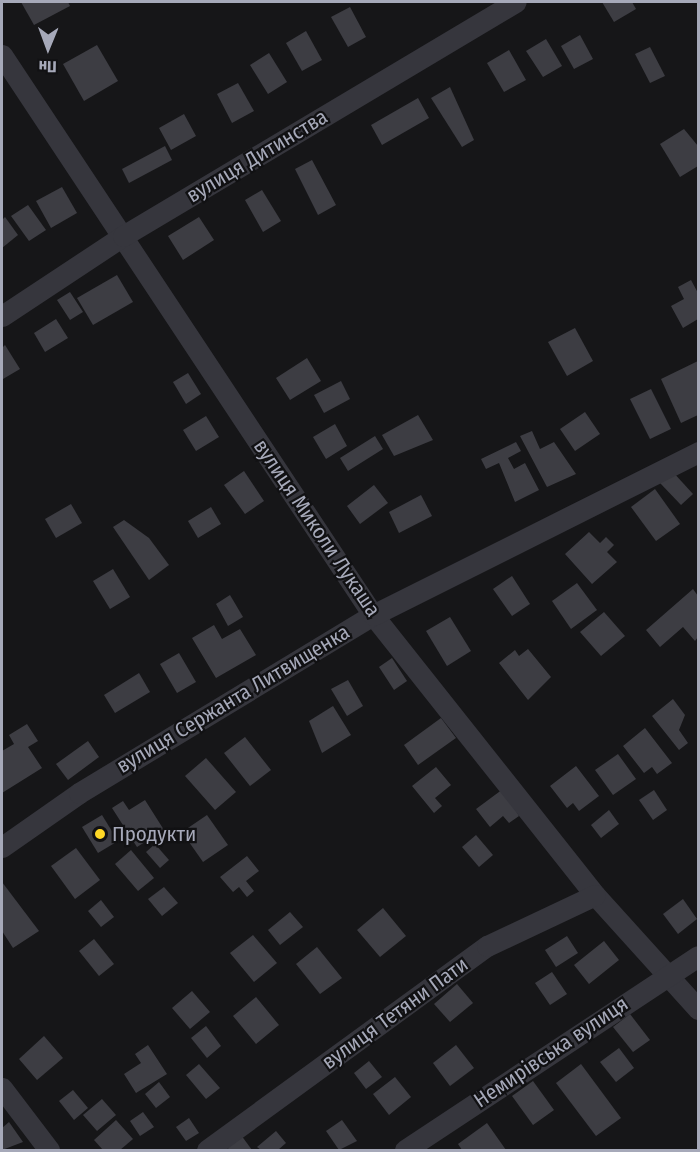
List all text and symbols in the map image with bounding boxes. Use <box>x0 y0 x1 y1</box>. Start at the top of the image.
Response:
north arrow <box>18 18 78 78</box>
text: Пн <box>38 57 57 76</box>
street label: вулиця Дитинства <box>182 104 332 208</box>
street label: вулиця Миколи Лукаша <box>248 435 386 621</box>
street label: вулиця Сержанта Литвищенка <box>112 619 354 779</box>
place label: Продукти <box>112 821 196 847</box>
marker: Продукти <box>93 827 107 841</box>
street label: вулиця Тетяни Пати <box>317 951 473 1075</box>
street label: Немирівська вулиця <box>469 991 633 1113</box>

